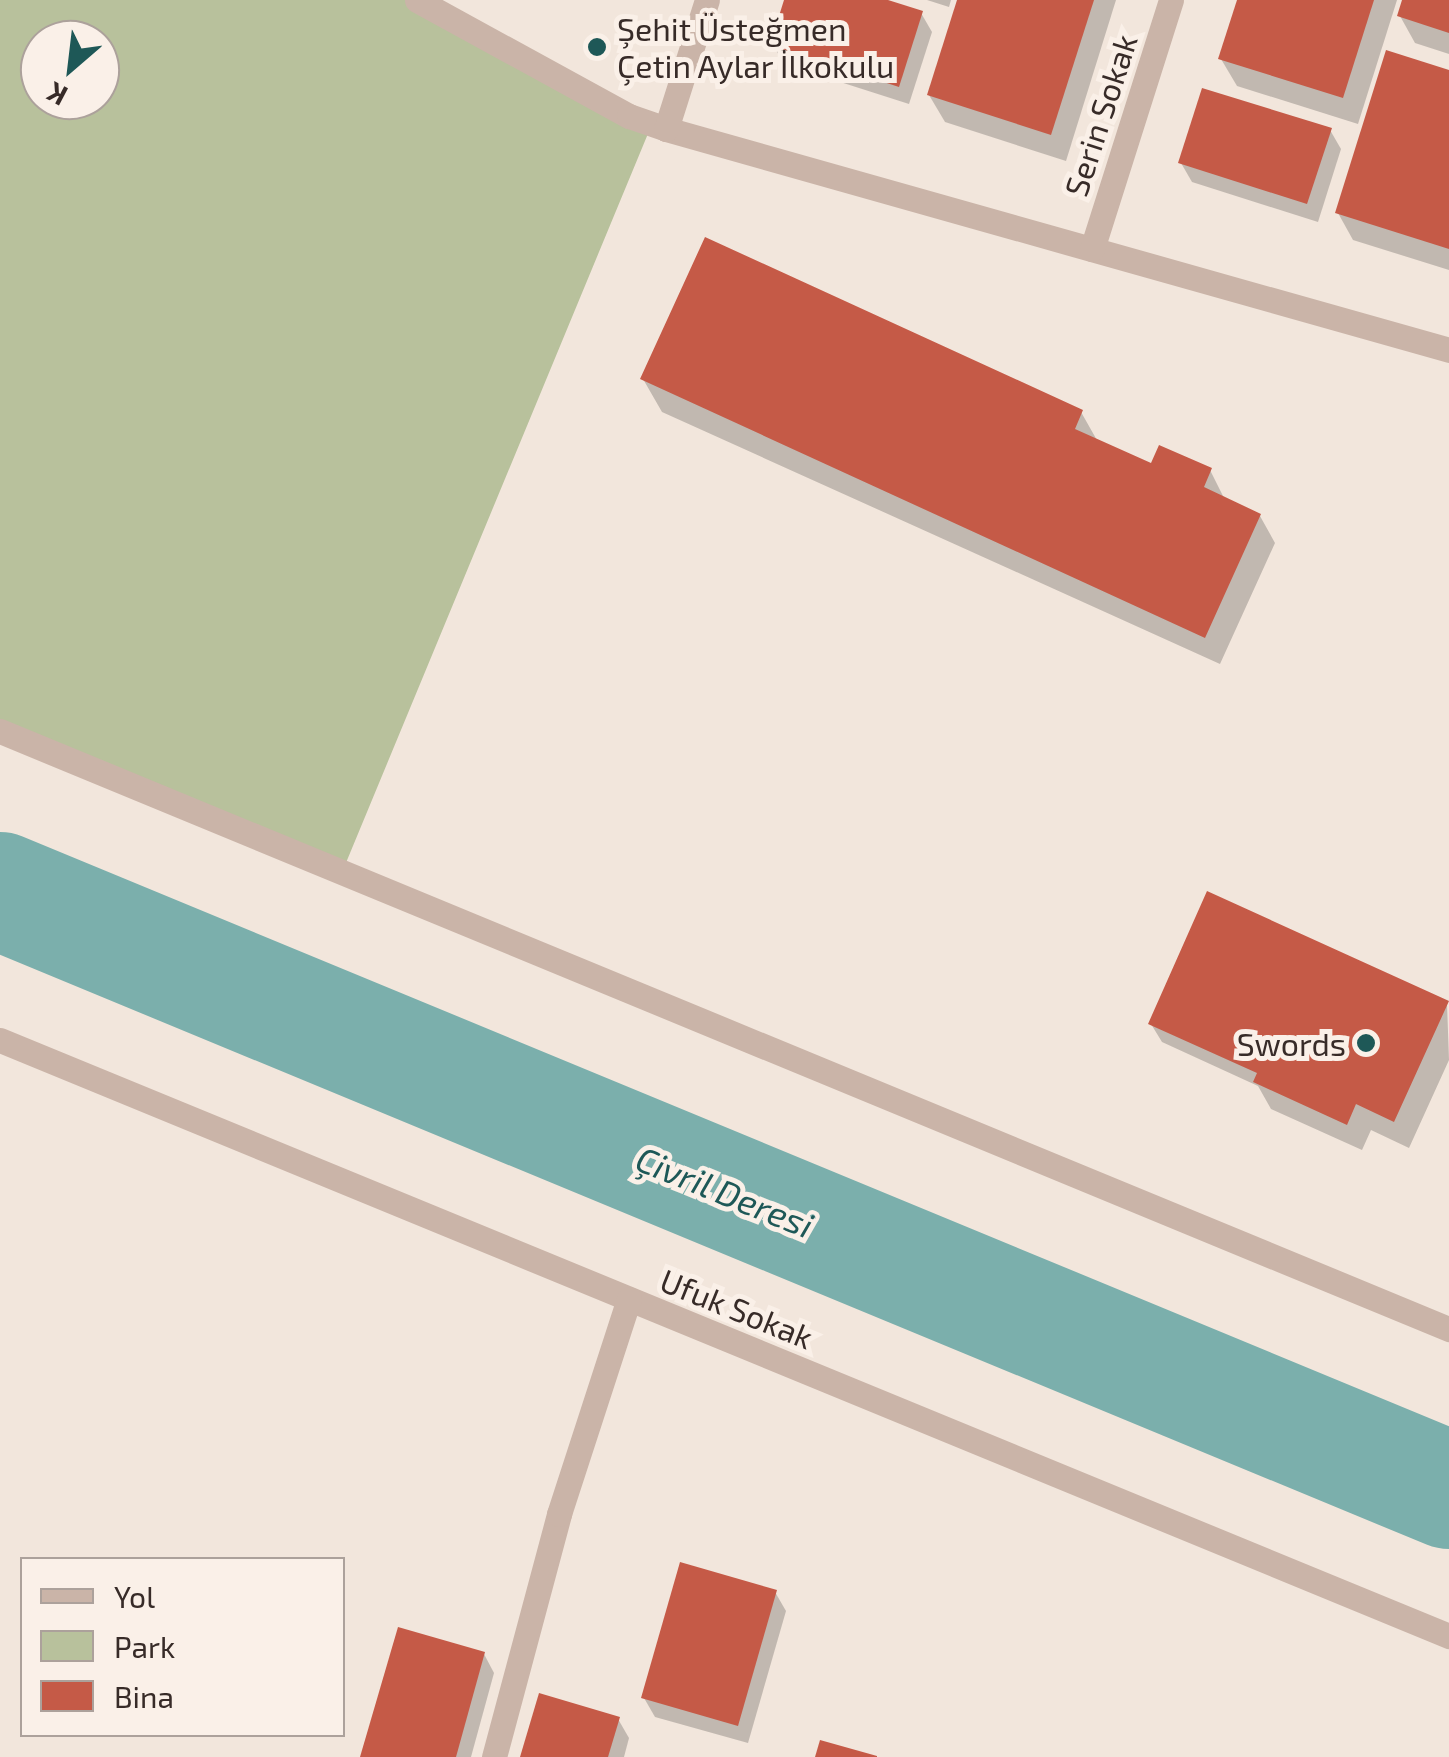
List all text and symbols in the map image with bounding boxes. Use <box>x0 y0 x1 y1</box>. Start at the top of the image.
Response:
place label: Şehit Üsteğmen Çetin Aylar İlkokulu <box>617 10 896 85</box>
north arrow <box>20 20 120 120</box>
street label: Serin Sokak <box>1056 29 1144 201</box>
marker: Şehit Üsteğmen Çetin Aylar İlkokulu <box>586 36 608 58</box>
text: K <box>41 76 73 114</box>
place label: Swords <box>1237 1024 1346 1062</box>
marker: Swords <box>1355 1032 1377 1054</box>
water label: Çivril Deresi <box>630 1136 820 1246</box>
street label: Ufuk Sokak <box>655 1260 819 1356</box>
legend <box>20 1557 345 1737</box>
text: Yol <box>114 1578 155 1614</box>
text: Park <box>114 1628 175 1664</box>
text: Bina <box>114 1678 174 1714</box>

